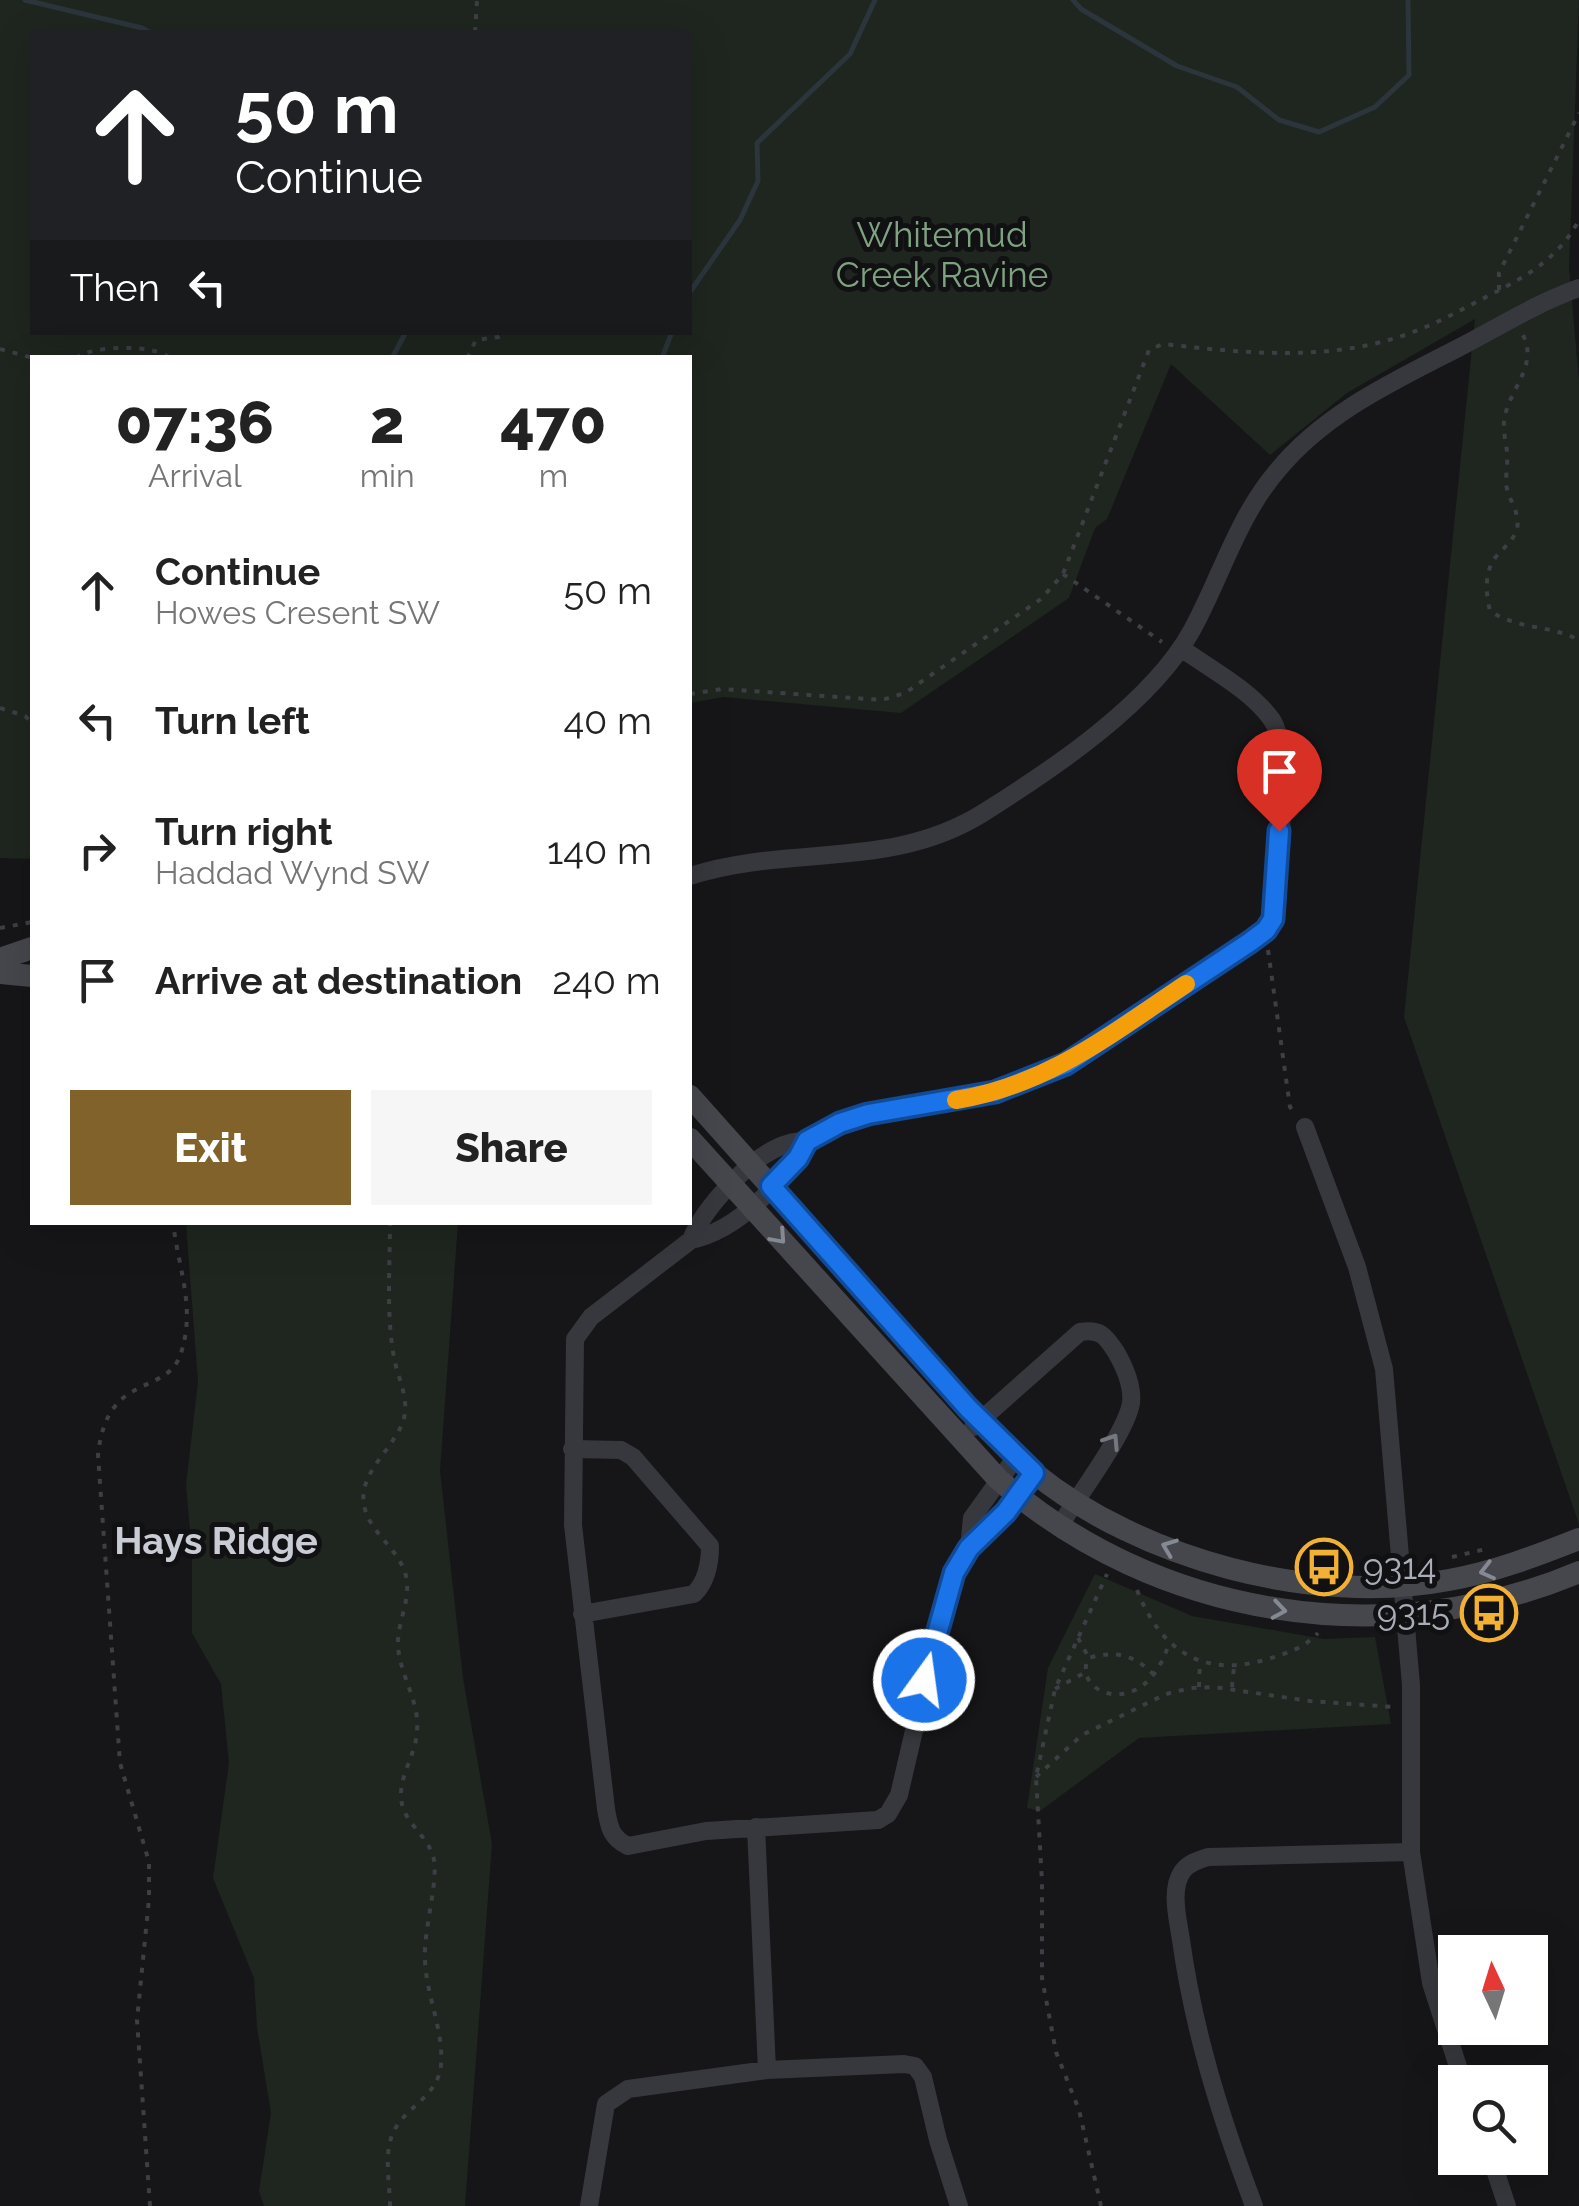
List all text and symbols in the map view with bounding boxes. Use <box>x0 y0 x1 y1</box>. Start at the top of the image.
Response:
text: 50 m <box>235 67 399 149</box>
icon: ahead <box>70 70 200 200</box>
text: Continue <box>235 151 423 204</box>
park label: Whitemud Creek Ravine <box>836 214 1048 295</box>
icon: left <box>180 260 235 315</box>
text: Then <box>70 265 160 310</box>
text: 07:36 <box>116 387 274 457</box>
text: 2 <box>370 387 405 457</box>
text: 470 <box>500 387 606 457</box>
text: Arrival <box>148 457 242 494</box>
text: min <box>360 457 415 494</box>
text: m <box>539 457 568 494</box>
text: Continue <box>155 549 320 594</box>
icon: ahead <box>70 563 125 618</box>
text: 50 m <box>563 568 652 613</box>
text: Howes Cresent SW <box>155 594 440 631</box>
icon: left <box>70 693 125 748</box>
text: Turn left <box>155 698 310 743</box>
text: 40 m <box>563 698 652 743</box>
pin <box>1237 729 1322 832</box>
icon: arrive <box>1252 744 1307 799</box>
text: Turn right <box>155 809 332 854</box>
icon: right <box>70 823 125 878</box>
text: 140 m <box>547 828 652 873</box>
text: Haddad Wynd SW <box>155 854 430 891</box>
icon: arrive <box>70 953 125 1008</box>
text: Arrive at destination <box>155 958 522 1003</box>
text: 240 m <box>552 958 661 1003</box>
button: Exit <box>70 1090 351 1205</box>
button: Share <box>371 1090 652 1205</box>
one-way arrow <box>767 1225 785 1244</box>
one-way arrow <box>1100 1434 1119 1452</box>
district label: Hays Ridge <box>114 1518 318 1563</box>
bus stop icon: 9314 <box>1294 1537 1354 1597</box>
one-way arrow <box>1161 1538 1178 1559</box>
place label: 9314 <box>1363 1546 1436 1587</box>
one-way arrow <box>1479 1559 1496 1580</box>
bus stop icon: 9315 <box>1459 1583 1519 1643</box>
place label: 9315 <box>1377 1592 1450 1633</box>
one-way arrow <box>1270 1599 1287 1620</box>
position arrow <box>872 1628 976 1732</box>
north arrow <box>1438 1935 1548 2045</box>
map controls <box>1438 1935 1548 2175</box>
button: search <box>1438 2065 1548 2175</box>

